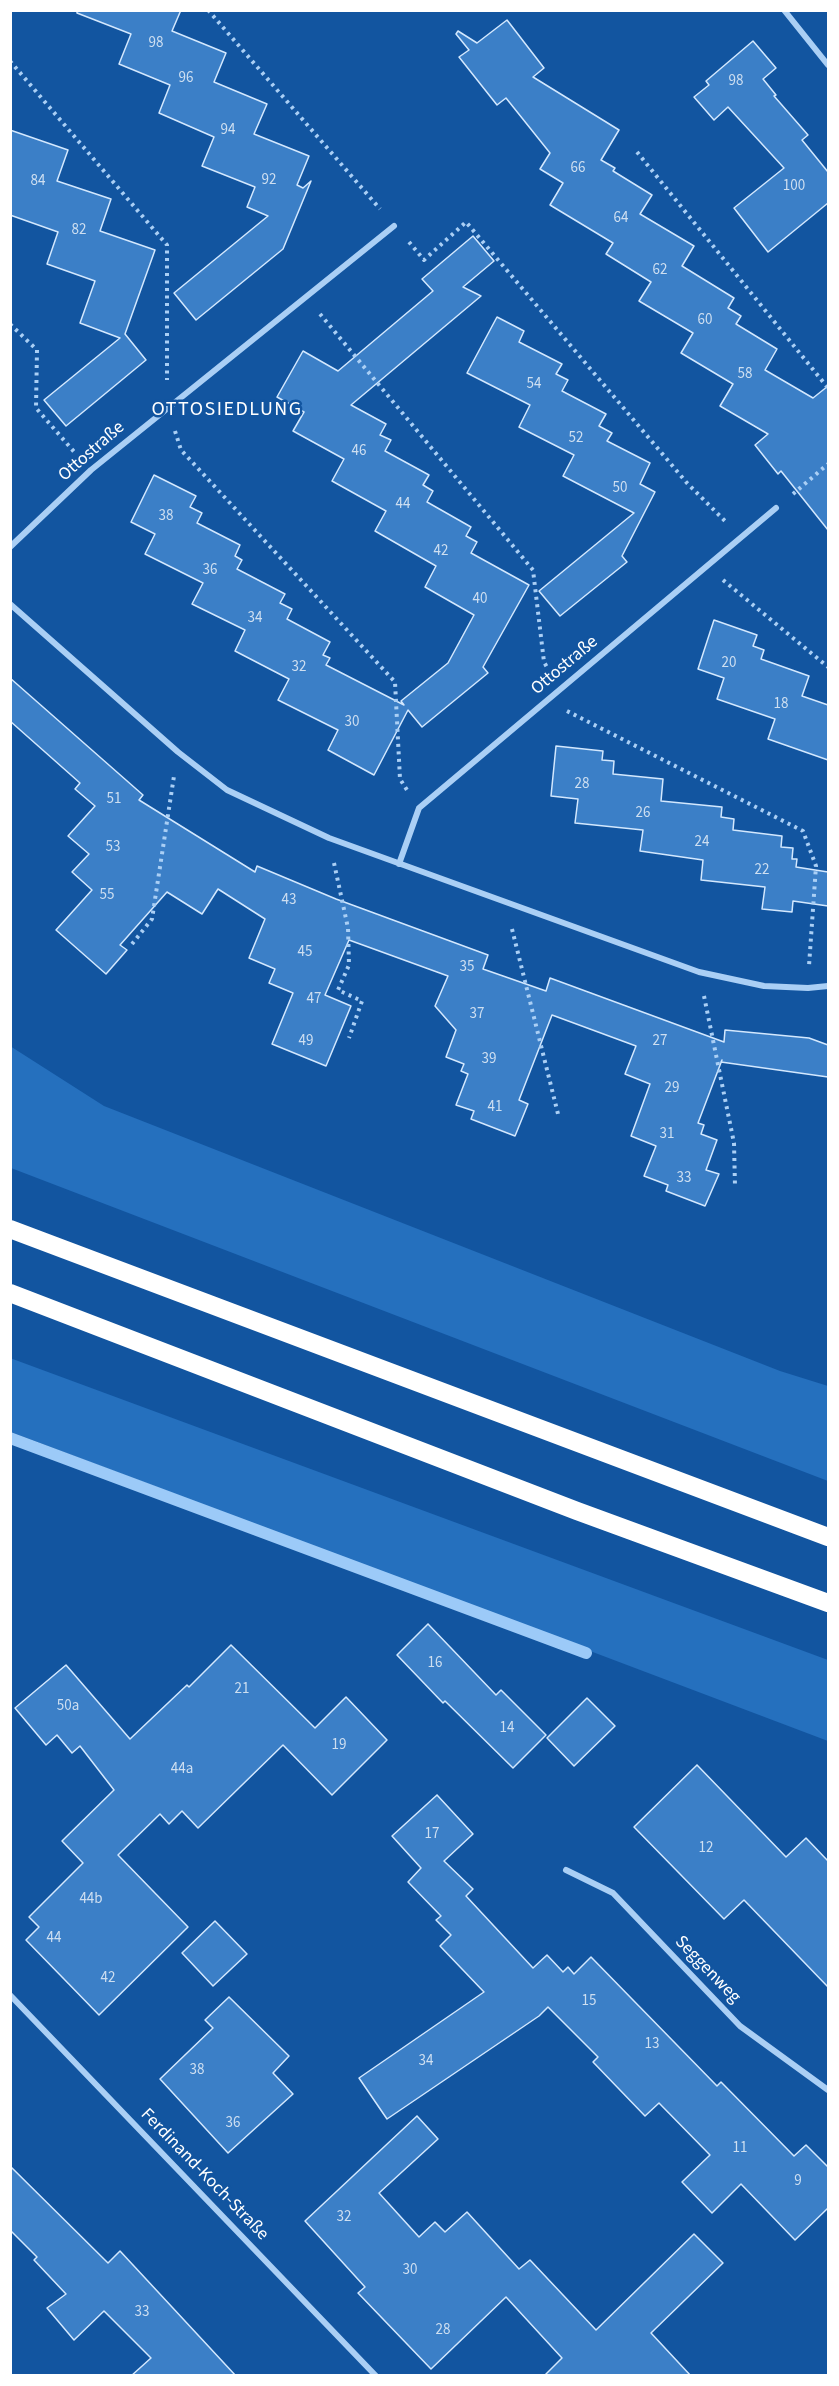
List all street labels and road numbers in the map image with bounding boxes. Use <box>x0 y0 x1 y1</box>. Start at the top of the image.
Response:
street label: Ottostraße <box>54 417 130 487</box>
street label: Ottostraße <box>527 632 603 700</box>
street label: Seggenweg <box>669 1932 745 2008</box>
street label: Ferdinand-Koch-Straße <box>135 2104 273 2246</box>

